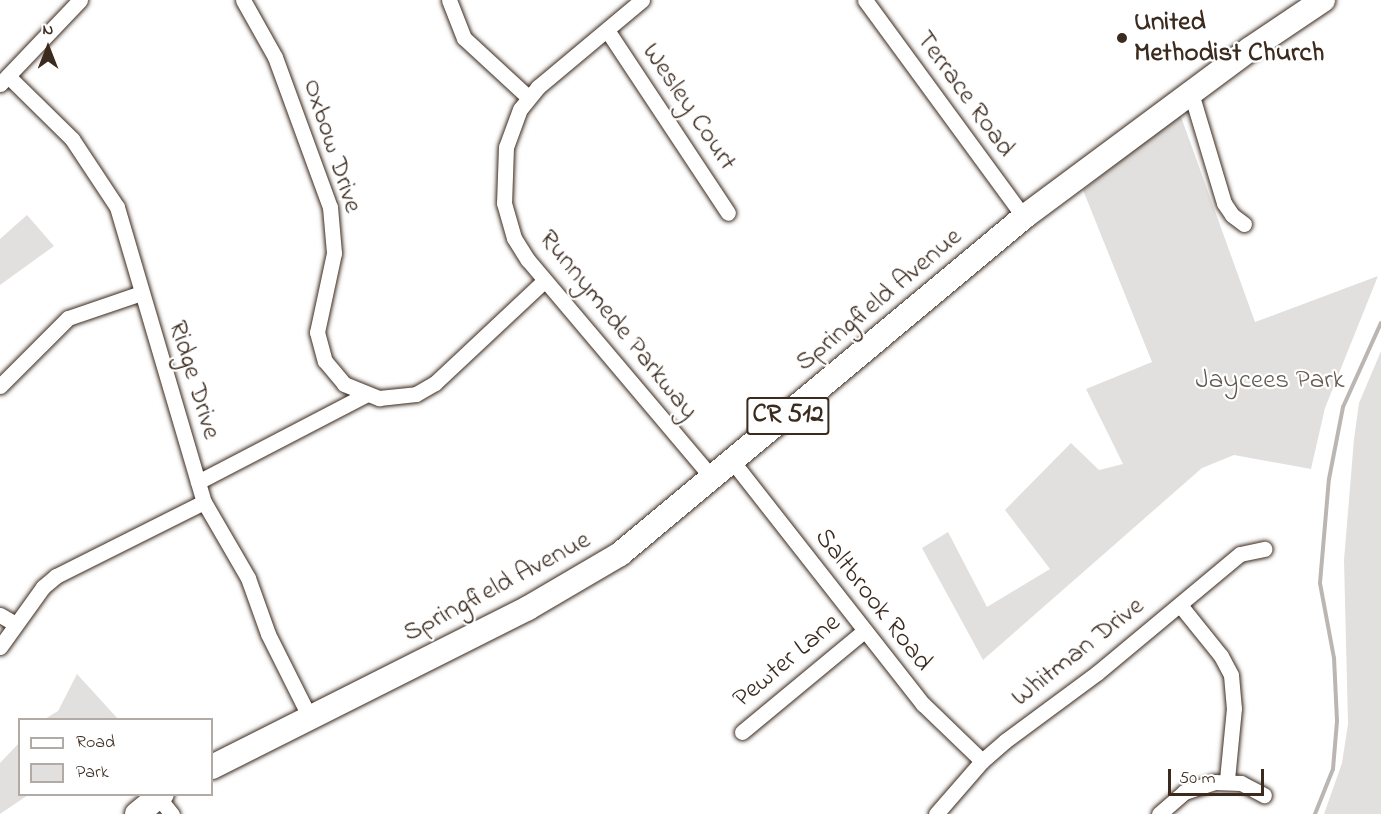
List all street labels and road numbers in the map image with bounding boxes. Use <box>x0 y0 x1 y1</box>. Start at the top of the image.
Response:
street label: Terrace Road <box>908 24 1022 164</box>
street label: Wesley Court <box>635 37 743 177</box>
street label: Oxbow Drive <box>295 75 369 217</box>
street label: Springfield Avenue <box>789 221 969 379</box>
street label: Runnymede Parkway <box>531 223 705 427</box>
street label: Ridge Drive <box>161 317 227 443</box>
road number: CR 512 <box>746 393 830 439</box>
street label: Saltbrook Road <box>807 522 939 678</box>
street label: Springfield Avenue <box>398 524 596 650</box>
street label: Whitman Drive <box>1005 590 1151 714</box>
street label: Pewter Lane <box>727 607 847 715</box>

